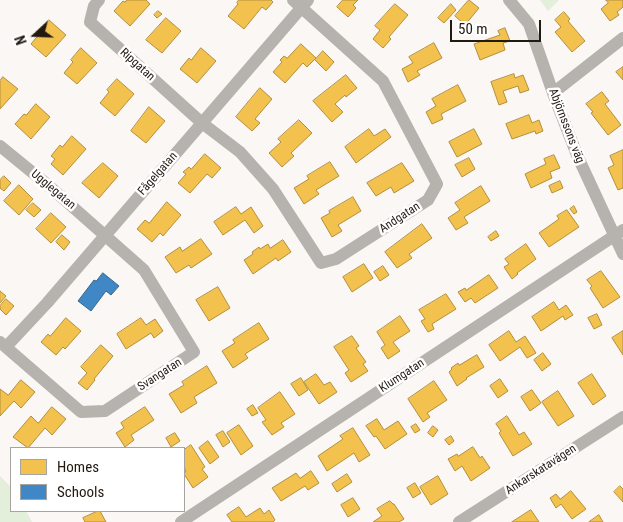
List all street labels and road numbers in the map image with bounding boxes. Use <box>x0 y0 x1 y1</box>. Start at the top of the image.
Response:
street label: Ripgatan <box>117 46 157 84</box>
street label: Abjörnssons väg <box>545 87 587 165</box>
street label: Fågelgatan <box>135 150 181 198</box>
street label: Ugglegatan <box>28 167 78 213</box>
street label: Andgatan <box>377 200 423 236</box>
street label: Svangatan <box>135 355 185 395</box>
street label: Klumgatan <box>377 356 427 396</box>
street label: Ankarskatavägen <box>503 442 579 498</box>

